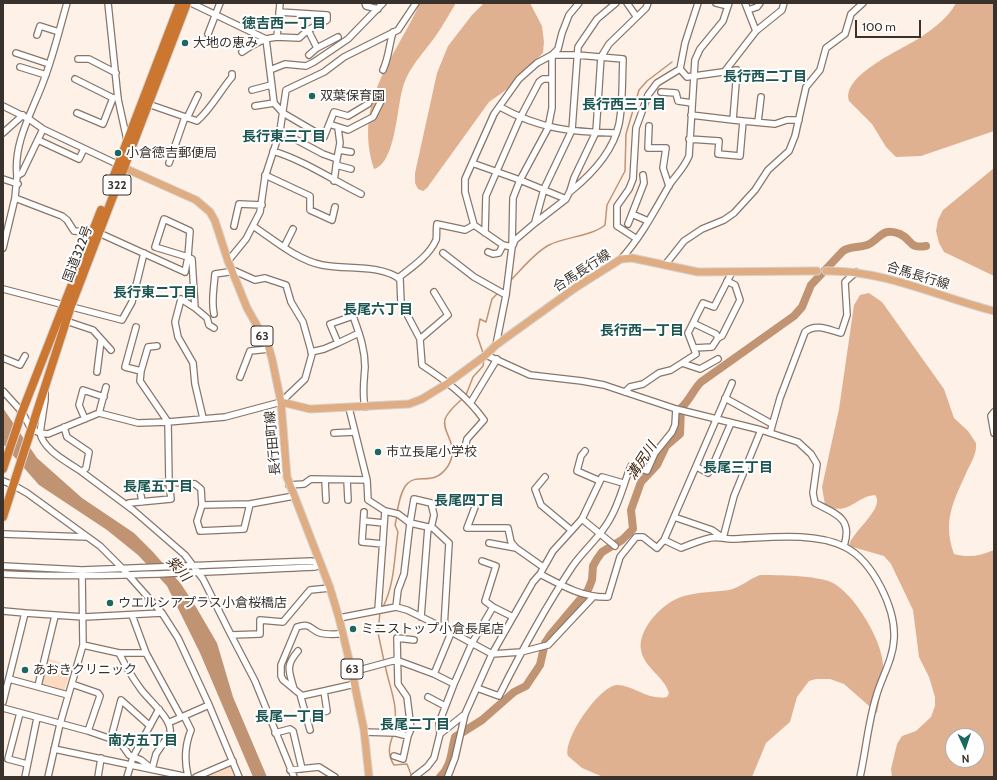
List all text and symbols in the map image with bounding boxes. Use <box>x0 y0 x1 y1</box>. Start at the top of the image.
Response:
scale bar <box>857 12 923 38</box>
district label: 徳吉西一丁目 <box>242 16 326 32</box>
text: 100 m <box>862 19 896 34</box>
place label: 大地の恵み <box>193 35 258 51</box>
marker: 大地の恵み <box>180 38 190 48</box>
district label: 長行西二丁目 <box>723 69 807 85</box>
place label: 双葉保育園 <box>320 88 385 104</box>
marker: 双葉保育園 <box>307 91 317 101</box>
district label: 長行西三丁目 <box>582 97 666 113</box>
district label: 長行東三丁目 <box>242 129 326 145</box>
place label: 小倉徳吉郵便局 <box>126 145 217 161</box>
marker: 小倉徳吉郵便局 <box>113 148 123 158</box>
road number: 322 <box>103 175 131 195</box>
street label: 国道322号 <box>60 223 96 285</box>
street label: 合馬長行線 <box>550 247 614 295</box>
street label: 合馬長行線 <box>885 259 951 293</box>
district label: 長行東二丁目 <box>113 285 197 301</box>
district label: 長尾六丁目 <box>343 302 413 318</box>
district label: 長行西一丁目 <box>600 323 684 339</box>
road number: 63 <box>251 326 273 346</box>
street label: 長行田町線 <box>262 410 284 476</box>
water label: 溝尻川 <box>624 439 660 483</box>
place label: 市立長尾小学校 <box>386 444 477 460</box>
marker: 市立長尾小学校 <box>373 447 383 457</box>
district label: 長尾三丁目 <box>703 460 773 476</box>
district label: 長尾五丁目 <box>123 479 193 495</box>
district label: 長尾四丁目 <box>434 493 504 509</box>
water label: 紫川 <box>162 553 194 585</box>
place label: ウエルシアプラス小倉桜橋店 <box>118 595 287 611</box>
marker: ウエルシアプラス小倉桜橋店 <box>105 598 115 608</box>
place label: ミニストップ小倉長尾店 <box>361 621 504 637</box>
marker: ミニストップ小倉長尾店 <box>348 624 358 634</box>
road number: 63 <box>341 659 363 679</box>
place label: あおきクリニック <box>33 662 137 678</box>
marker: あおきクリニック <box>20 665 30 675</box>
district label: 長尾一丁目 <box>255 709 325 725</box>
district label: 長尾二丁目 <box>380 717 450 733</box>
north arrow <box>945 728 985 768</box>
district label: 南方五丁目 <box>108 733 178 749</box>
text: N <box>961 752 970 766</box>

